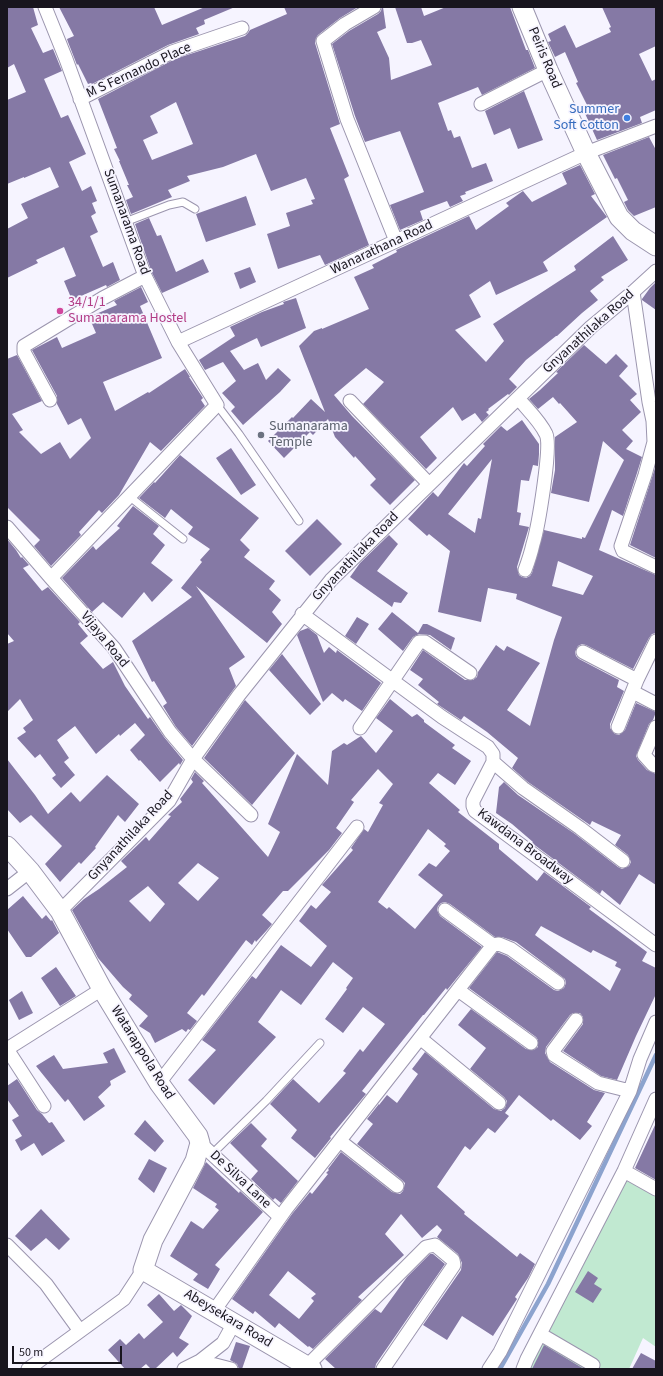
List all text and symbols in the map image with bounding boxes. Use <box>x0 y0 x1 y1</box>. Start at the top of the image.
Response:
street label: Peiris Road <box>524 25 564 91</box>
street label: M S Fernando Place <box>84 39 194 103</box>
place label: Summer Soft Cotton <box>553 102 619 134</box>
marker: Summer Soft Cotton <box>622 113 632 123</box>
street label: Sumanarama Road <box>99 167 153 277</box>
street label: Wanarathana Road <box>328 217 436 279</box>
street label: Gnyanathilaka Road <box>540 287 638 377</box>
place label: 34/1/1 Sumanarama Hostel <box>68 295 187 328</box>
marker: 34/1/1 Sumanarama Hostel <box>55 306 65 316</box>
place label: Sumanarama Temple <box>269 419 348 452</box>
marker: Sumanarama Temple <box>256 430 266 440</box>
street label: Gnyanathilaka Road <box>309 509 403 605</box>
street label: Vijaya Road <box>76 609 132 671</box>
street label: Gnyanathilaka Road <box>85 787 177 885</box>
street label: Kawdana Broadway <box>474 805 576 889</box>
street label: Watarappola Road <box>106 1003 178 1103</box>
street label: De Silva Lane <box>206 1147 274 1213</box>
street label: Abeysekara Road <box>181 1286 275 1352</box>
scale bar <box>14 1338 124 1364</box>
text: 50 m <box>19 1344 43 1361</box>

